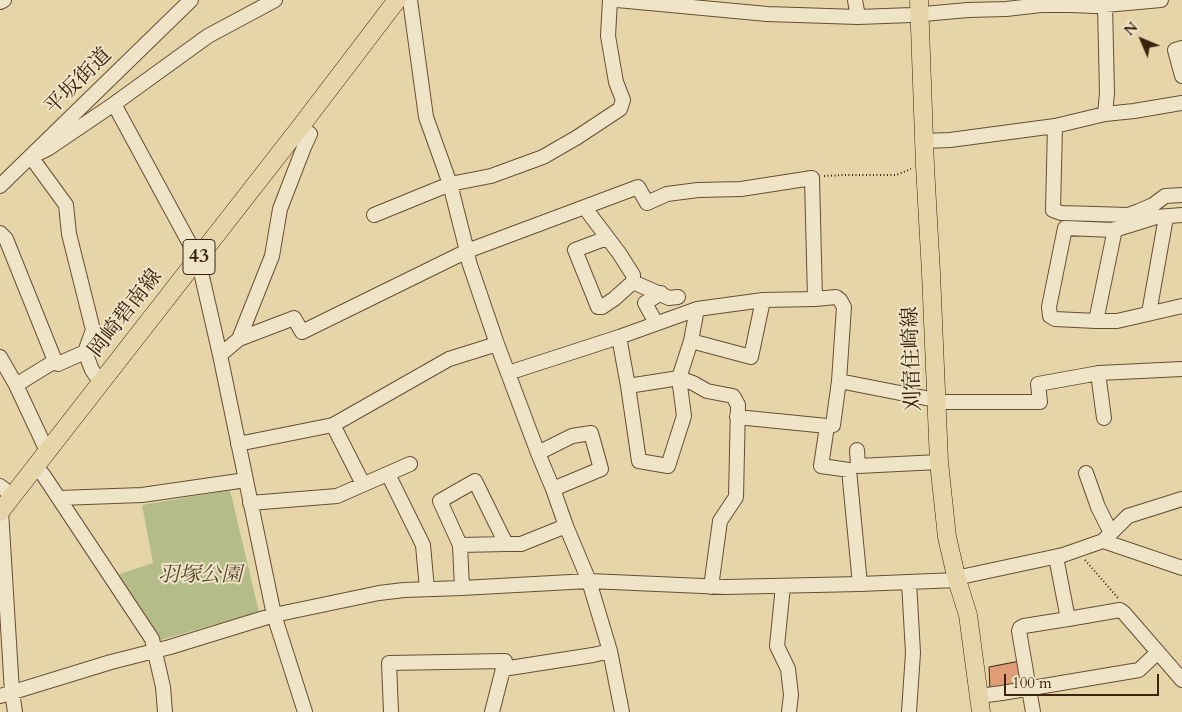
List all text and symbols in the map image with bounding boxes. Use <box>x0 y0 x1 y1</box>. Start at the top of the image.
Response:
north arrow <box>1117 15 1167 65</box>
text: N <box>1120 18 1142 40</box>
street label: 平坂街道 <box>40 43 118 121</box>
road number: 43 <box>183 240 215 274</box>
street label: 岡崎碧南線 <box>84 265 168 363</box>
street label: 刈宿住崎線 <box>899 306 927 412</box>
park label: 羽塚公園 <box>158 563 242 589</box>
scale bar <box>1007 664 1162 696</box>
text: 100 m <box>1012 673 1052 693</box>

